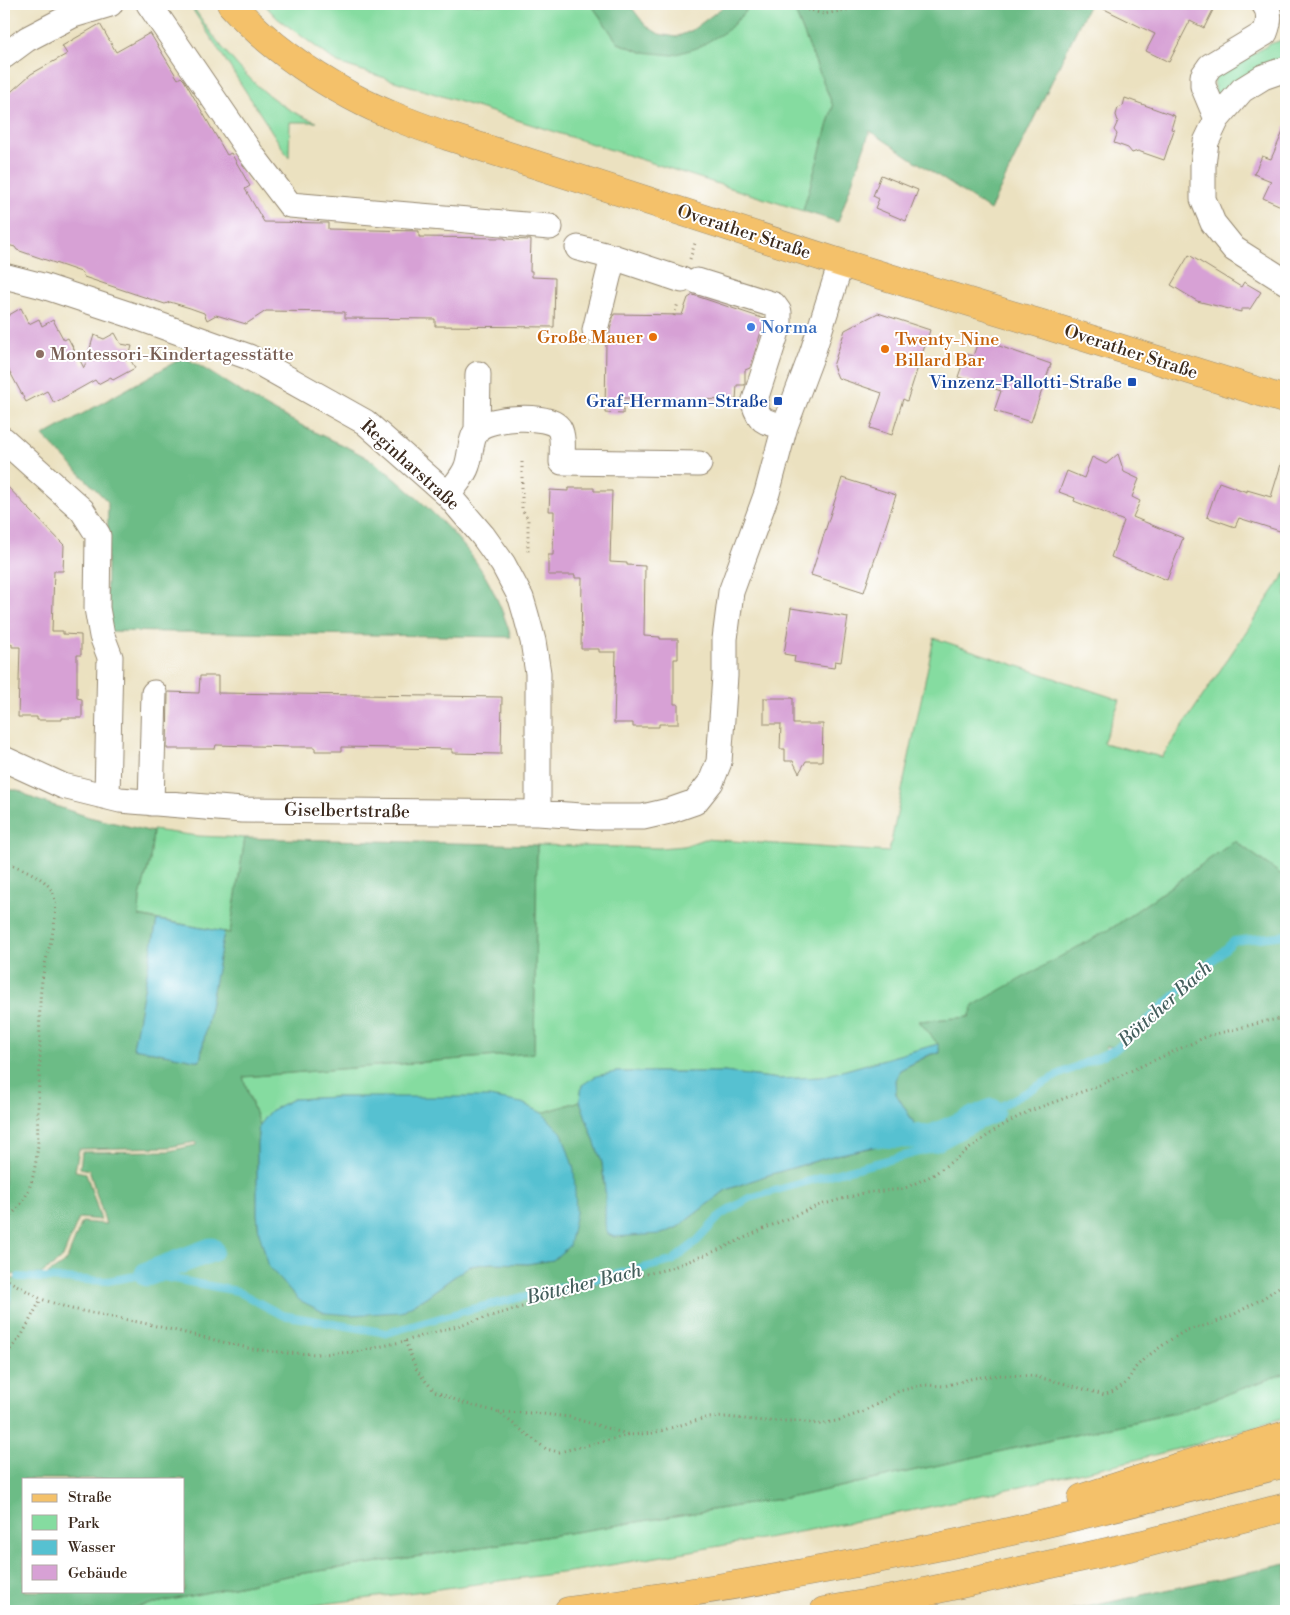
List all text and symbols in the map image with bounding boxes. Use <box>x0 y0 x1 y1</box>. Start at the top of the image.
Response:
street label: Overather Straße <box>674 200 814 264</box>
place label: Norma <box>761 316 818 339</box>
street label: Overather Straße <box>1061 320 1201 384</box>
marker: Norma <box>745 321 757 333</box>
place label: Große Mauer <box>537 326 643 349</box>
place label: Twenty-Nine Billard Bar <box>894 328 999 372</box>
marker: Große Mauer <box>647 331 659 343</box>
place label: Montessori-Kindertagesstätte <box>50 343 294 366</box>
marker: Twenty-Nine Billard Bar <box>879 343 891 355</box>
marker: Montessori-Kindertagesstätte <box>34 348 46 360</box>
place label: Vinzenz-Pallotti-Straße <box>928 371 1122 394</box>
marker: Vinzenz-Pallotti-Straße <box>1126 376 1138 388</box>
place label: Graf-Hermann-Straße <box>586 390 768 413</box>
marker: Graf-Hermann-Straße <box>772 395 784 407</box>
street label: Reginharstraße <box>356 415 464 515</box>
street label: Giselbertstraße <box>284 798 410 824</box>
water label: Böttcher Bach <box>1112 955 1217 1053</box>
water label: Böttcher Bach <box>523 1258 644 1310</box>
legend <box>22 1478 185 1592</box>
text: Straße <box>68 1488 112 1507</box>
text: Park <box>68 1514 100 1533</box>
text: Wasser <box>67 1538 116 1557</box>
text: Gebäude <box>68 1564 127 1583</box>

